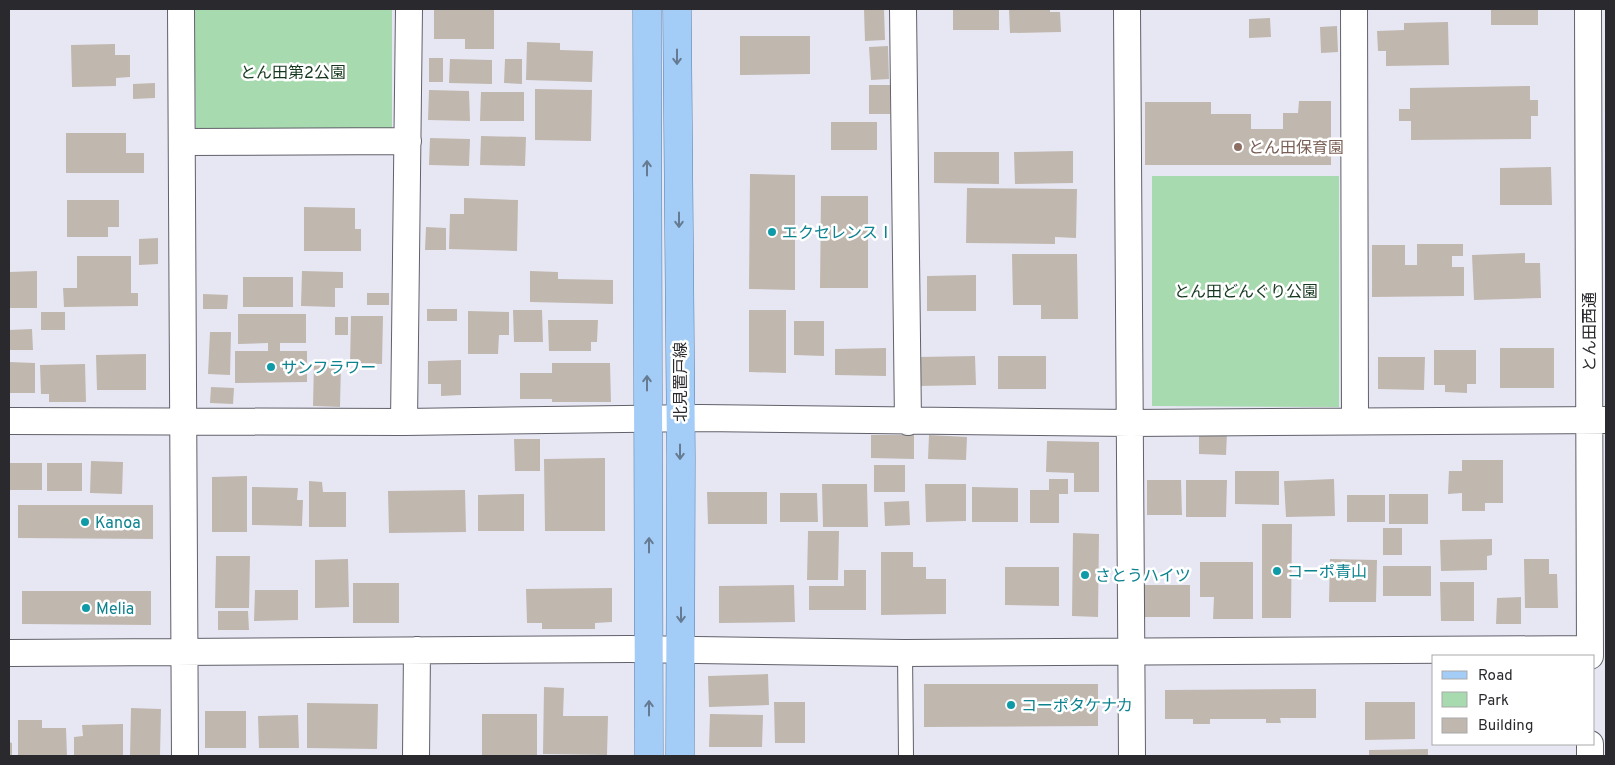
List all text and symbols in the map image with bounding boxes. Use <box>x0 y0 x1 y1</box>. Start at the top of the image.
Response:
one-way arrow <box>672 49 682 65</box>
park label: とん田第2公園 <box>240 64 346 84</box>
place label: とん田保育園 <box>1248 139 1344 159</box>
marker: とん田保育園 <box>1232 141 1244 153</box>
one-way arrow <box>642 160 652 176</box>
one-way arrow <box>674 212 684 228</box>
place label: エクセレンスⅠ <box>782 224 894 244</box>
marker: エクセレンスⅠ <box>766 226 778 238</box>
park label: とん田どんぐり公園 <box>1174 283 1318 303</box>
street label: とん田西通 <box>1581 292 1601 372</box>
street label: 北見置戸線 <box>672 342 692 422</box>
place label: サンフラワー <box>281 359 377 379</box>
marker: サンフラワー <box>265 361 277 373</box>
one-way arrow <box>642 375 652 391</box>
one-way arrow <box>676 444 685 460</box>
place label: Kanoa <box>95 514 141 534</box>
marker: Kanoa <box>79 516 91 528</box>
one-way arrow <box>644 537 654 554</box>
place label: コーポ青山 <box>1287 563 1367 583</box>
marker: コーポ青山 <box>1271 565 1283 577</box>
place label: さとうハイツ <box>1095 567 1191 587</box>
marker: さとうハイツ <box>1079 569 1091 581</box>
place label: Melia <box>96 600 134 620</box>
marker: Melia <box>80 602 92 614</box>
one-way arrow <box>676 606 686 623</box>
legend <box>1432 655 1595 745</box>
text: Road <box>1478 667 1513 686</box>
text: Park <box>1478 692 1509 711</box>
place label: コーポタケナカ <box>1021 697 1133 717</box>
marker: コーポタケナカ <box>1005 699 1017 711</box>
one-way arrow <box>644 700 654 716</box>
text: Building <box>1478 717 1533 736</box>

